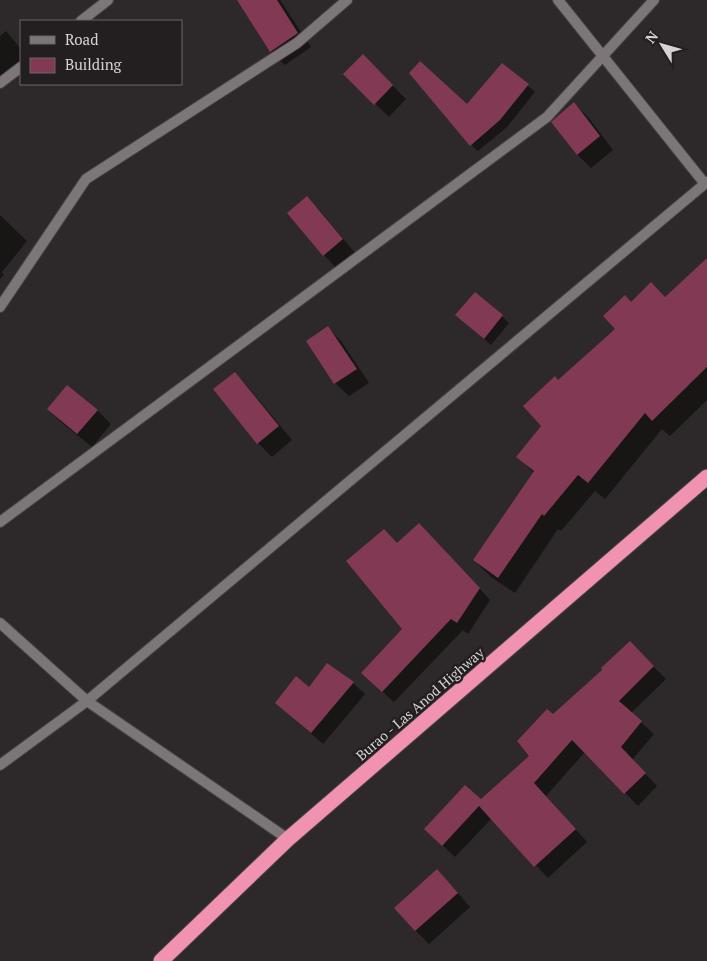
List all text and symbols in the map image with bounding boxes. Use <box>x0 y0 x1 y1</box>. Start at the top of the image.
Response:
legend <box>20 20 182 85</box>
north arrow <box>637 20 687 70</box>
text: N <box>640 27 662 47</box>
text: Road <box>65 29 98 49</box>
text: Building <box>65 54 123 74</box>
street label: Burao - Las Anod Highway <box>352 642 488 764</box>

